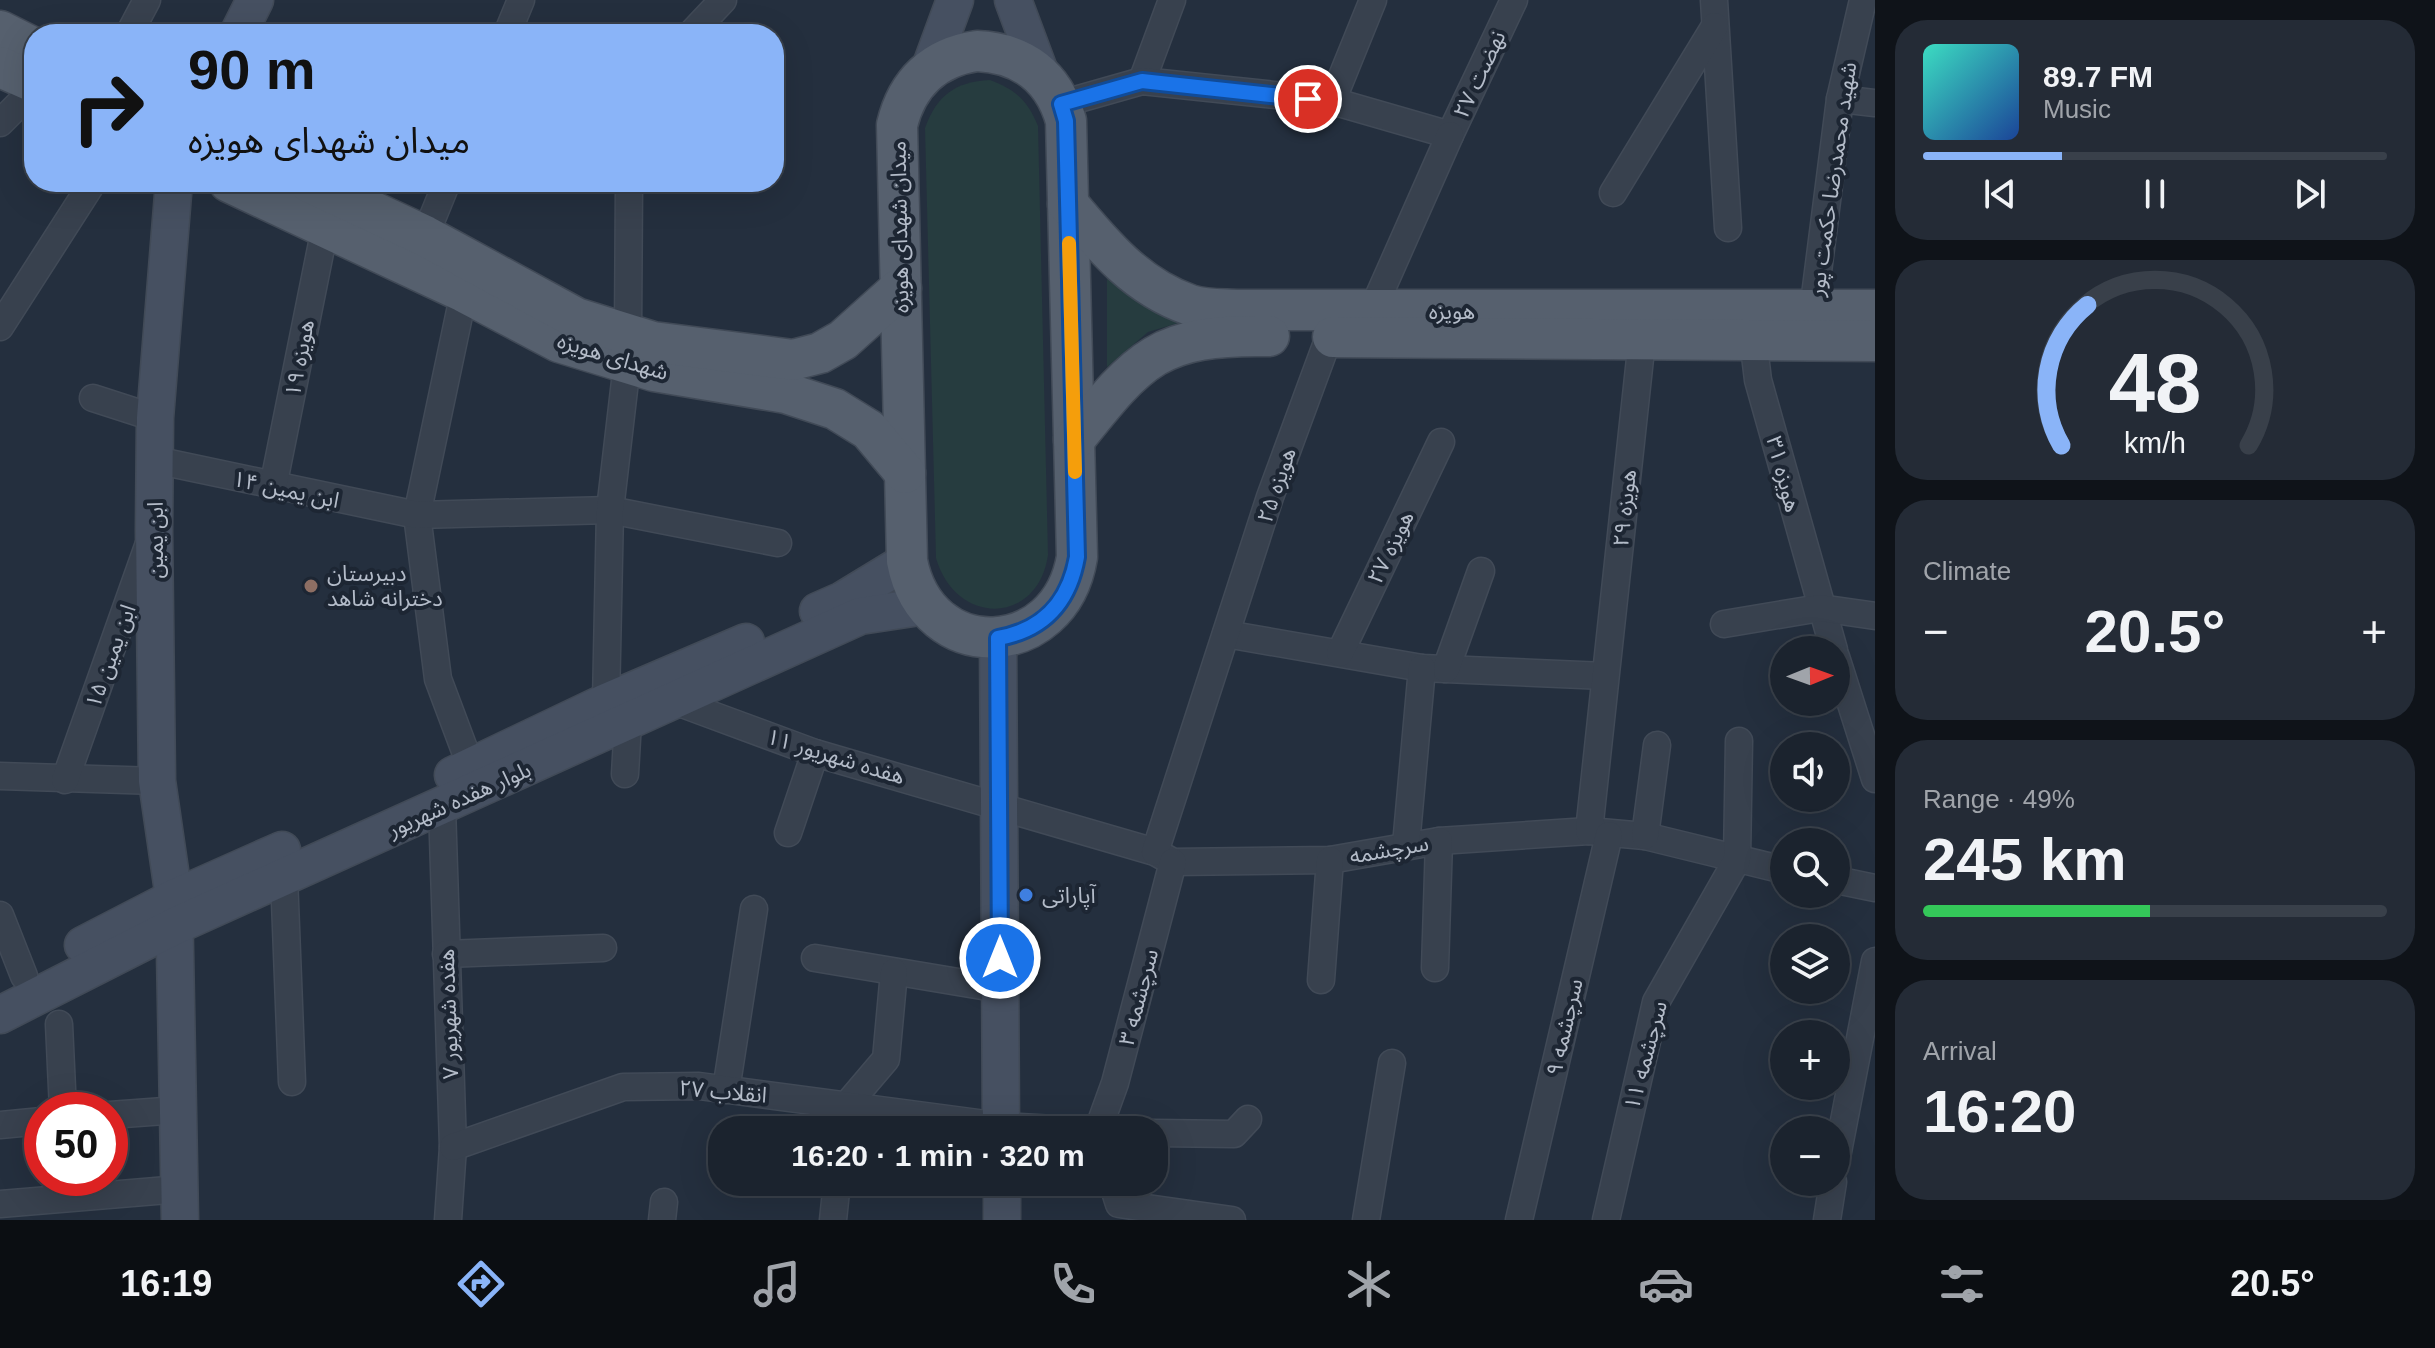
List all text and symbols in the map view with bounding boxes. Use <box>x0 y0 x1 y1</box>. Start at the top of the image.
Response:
street label: نهضت ۲۷ <box>1448 27 1510 122</box>
text: 90 m <box>188 38 316 101</box>
icon: right <box>56 56 160 160</box>
street label: شهید محمدرضا حکمت پور <box>1804 60 1863 299</box>
text: 89.7 FM <box>2043 60 2153 93</box>
pin <box>1274 65 1342 133</box>
icon: arrive <box>1286 77 1330 121</box>
text: Music <box>2043 94 2111 124</box>
text: میدان شهدای هویزه <box>188 120 470 161</box>
street label: میدان شهدای هویزه <box>885 141 914 313</box>
icon: previous <box>1978 172 2022 216</box>
icon: pause <box>2133 172 2177 216</box>
icon: next <box>2288 172 2332 216</box>
street label: هویزه <box>1429 299 1475 324</box>
street label: هویزه ۱۹ <box>280 318 319 399</box>
street label: شهدای هویزه <box>554 328 671 385</box>
text: 48 <box>2109 337 2201 430</box>
text: km/h <box>2124 427 2186 459</box>
street label: هویزه ۳۱ <box>1761 433 1806 515</box>
street label: هویزه ۲۵ <box>1252 444 1301 526</box>
street label: ابن یمین ۱۴ <box>230 466 341 513</box>
street label: هویزه ۲۹ <box>1608 468 1641 548</box>
street label: ابن یمین <box>143 502 168 578</box>
street label: هویزه ۲۷ <box>1362 507 1419 588</box>
text: Climate <box>1923 556 2011 586</box>
place label: دبیرستان دخترانه شاهد <box>327 561 443 611</box>
marker: دبیرستان دخترانه شاهد <box>302 577 320 595</box>
text: 20.5° <box>2085 598 2225 665</box>
street label: ابن یمین ۱۵ <box>80 601 141 711</box>
text: − <box>1923 607 1949 656</box>
text: + <box>2361 607 2387 656</box>
north arrow <box>1770 636 1850 716</box>
map controls <box>1770 636 1850 1196</box>
street label: هفده شهریور ۱۱ <box>764 724 908 790</box>
button: sound <box>1770 732 1850 812</box>
street label: بلوار هفده شهریور <box>383 757 535 844</box>
text: Range · 49% <box>1923 784 2075 814</box>
text: 245 km <box>1923 826 2127 893</box>
button: search <box>1770 828 1850 908</box>
street label: سرچشمه <box>1347 830 1431 871</box>
place label: آپاراتی <box>1042 883 1097 910</box>
marker: آپاراتی <box>1017 886 1035 904</box>
position arrow <box>958 916 1042 1000</box>
button: layers <box>1770 924 1850 1004</box>
street label: سرچشمه ۳ <box>1114 946 1165 1049</box>
street label: هفده شهریور ۷ <box>434 948 464 1080</box>
street label: سرچشمه ۹ <box>1541 976 1590 1079</box>
street label: سرچشمه ۱۱ <box>1619 998 1674 1113</box>
button: + <box>1770 1020 1850 1100</box>
text: Arrival <box>1923 1036 1997 1066</box>
street label: انقلاب ۲۷ <box>678 1075 768 1108</box>
text: 16:20 <box>1923 1078 2076 1145</box>
speed limit sign: 50 <box>24 1092 128 1196</box>
button: − <box>1770 1116 1850 1196</box>
text: 16:20 · 1 min · 320 m <box>791 1139 1085 1172</box>
icon: directions <box>453 1256 509 1312</box>
icon: music <box>749 1256 805 1312</box>
icon: phone <box>1045 1256 1101 1312</box>
icon: climate <box>1341 1256 1397 1312</box>
icon: car <box>1638 1256 1694 1312</box>
icon: filters <box>1934 1256 1990 1312</box>
text: 16:19 <box>120 1263 212 1304</box>
text: 20.5° <box>2230 1263 2315 1304</box>

